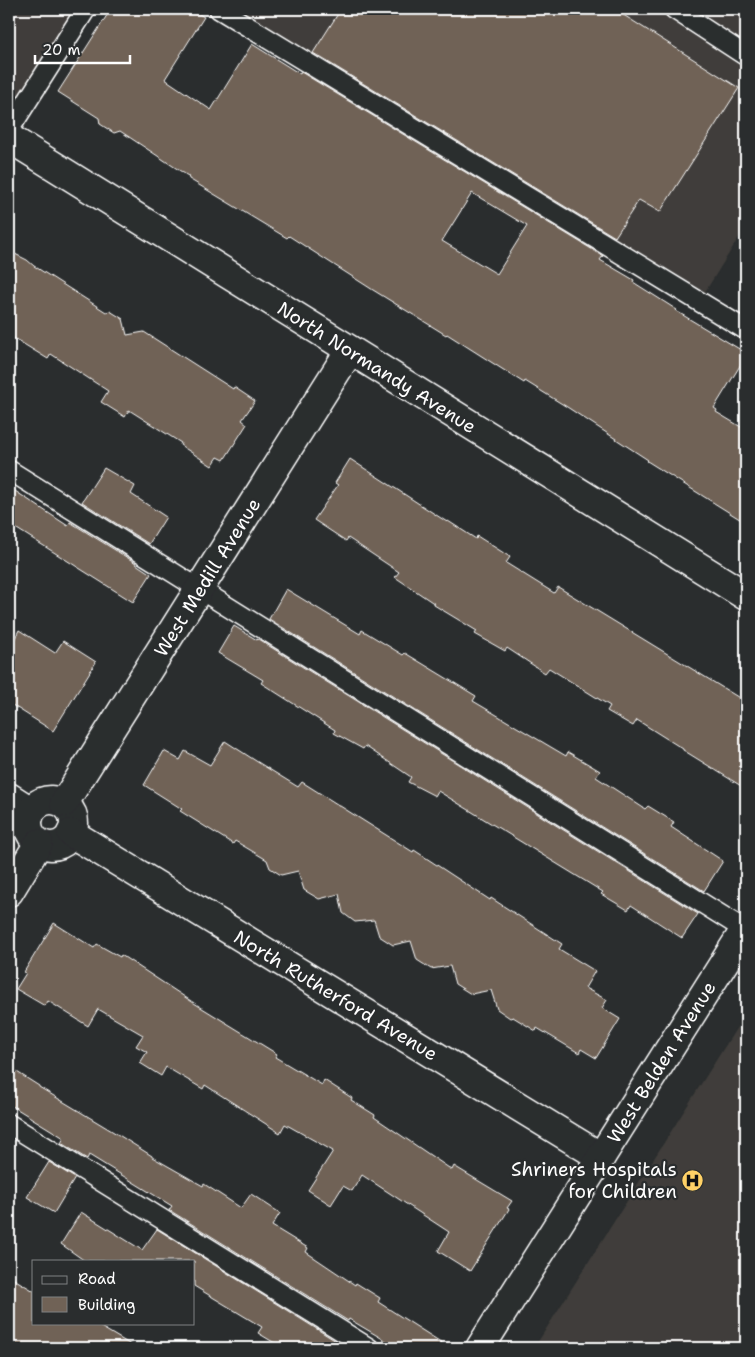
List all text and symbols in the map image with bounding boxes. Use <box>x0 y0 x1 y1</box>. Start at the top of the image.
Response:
scale bar <box>35 32 130 64</box>
text: 20 m <box>42 40 81 60</box>
street label: North Normandy Avenue <box>272 296 481 439</box>
street label: West Medill Avenue <box>148 493 266 661</box>
street label: North Rutherford Avenue <box>229 925 442 1066</box>
street label: West Belden Avenue <box>601 977 721 1148</box>
place label: Shriners Hospitals for Children <box>511 1157 677 1204</box>
hospital icon: Shriners Hospitals for Children <box>681 1168 705 1192</box>
legend <box>32 1260 195 1324</box>
text: Road <box>78 1269 116 1289</box>
text: Building <box>78 1295 135 1315</box>

